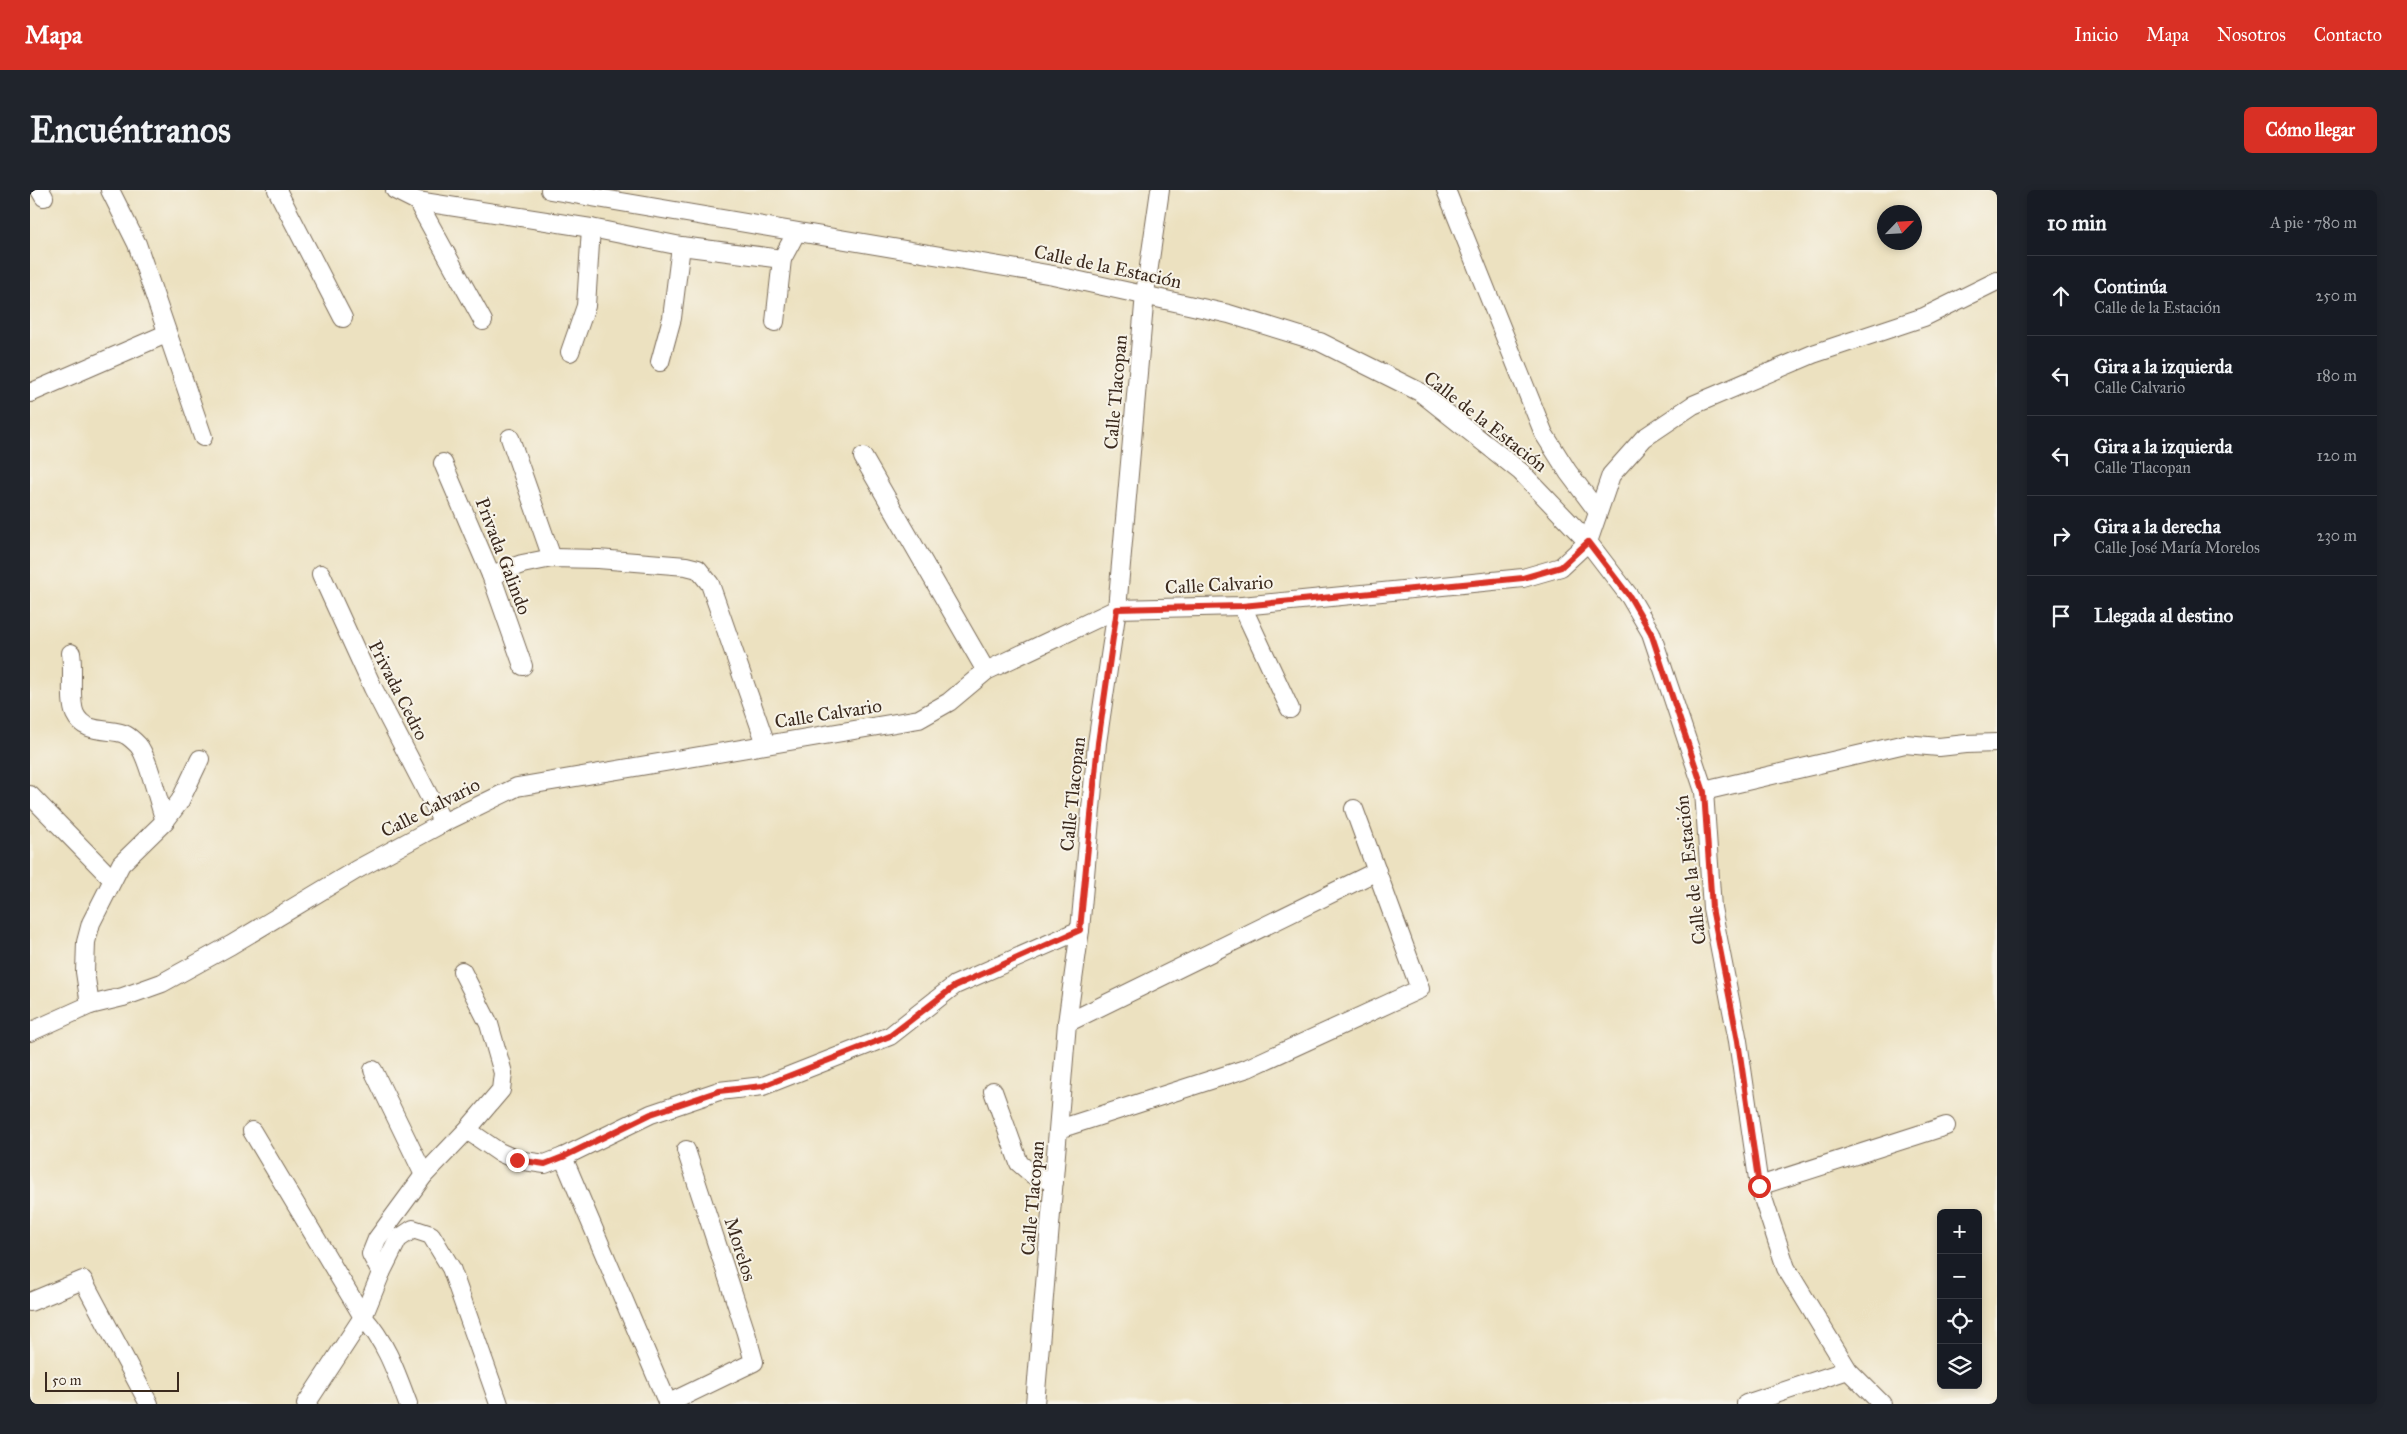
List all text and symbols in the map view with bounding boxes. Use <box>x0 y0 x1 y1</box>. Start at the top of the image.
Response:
text: Mapa <box>25 20 82 50</box>
text: Inicio <box>2074 24 2118 46</box>
text: Mapa <box>2146 24 2189 46</box>
text: Nosotros <box>2217 24 2286 46</box>
text: Contacto <box>2314 24 2382 46</box>
button: Cómo llegar <box>2244 107 2377 153</box>
text: Encuéntranos <box>30 109 231 152</box>
north arrow <box>1877 205 1922 250</box>
text: 10 min <box>2047 210 2107 236</box>
text: A pie · 780 m <box>2270 213 2357 232</box>
street label: Calle de la Estación <box>1032 240 1184 293</box>
text: Continúa <box>2094 275 2167 298</box>
icon: ahead <box>2047 282 2075 310</box>
text: 250 m <box>2316 286 2357 305</box>
text: Calle de la Estación <box>2094 298 2221 317</box>
street label: Calle Tlacopan <box>1099 334 1132 450</box>
text: Gira a la izquierda <box>2094 355 2233 378</box>
icon: left <box>2047 362 2075 390</box>
street label: Calle de la Estación <box>1419 366 1552 477</box>
text: 180 m <box>2316 366 2357 385</box>
text: Calle Calvario <box>2094 378 2185 397</box>
text: Gira a la izquierda <box>2094 435 2233 458</box>
icon: left <box>2047 442 2075 470</box>
text: 120 m <box>2317 446 2357 465</box>
text: Calle Tlacopan <box>2094 458 2191 477</box>
street label: Privada Galindo <box>471 494 536 618</box>
text: Gira a la derecha <box>2094 515 2221 538</box>
icon: right <box>2047 522 2075 550</box>
text: 230 m <box>2317 526 2357 545</box>
text: Calle José María Morelos <box>2094 538 2260 557</box>
street label: Calle Calvario <box>1164 570 1274 599</box>
icon: arrive <box>2047 602 2075 630</box>
text: Llegada al destino <box>2094 604 2233 627</box>
street label: Privada Cedro <box>364 637 434 744</box>
street label: Calle Calvario <box>773 694 884 733</box>
street label: Calle Tlacopan <box>1055 736 1090 852</box>
street label: Calle Calvario <box>377 773 484 842</box>
street label: Calle de la Estación <box>1670 794 1711 946</box>
street label: Calle Tlacopan <box>1016 1140 1049 1256</box>
route end <box>506 1149 529 1172</box>
route start <box>1748 1175 1771 1198</box>
map controls <box>1937 1209 1982 1389</box>
button: + <box>1937 1209 1982 1254</box>
street label: Morelos <box>719 1214 762 1284</box>
button: − <box>1937 1254 1982 1299</box>
button: locate <box>1937 1299 1982 1344</box>
button: layers <box>1937 1344 1982 1389</box>
scale bar <box>45 1369 179 1392</box>
text: 50 m <box>52 1372 81 1389</box>

